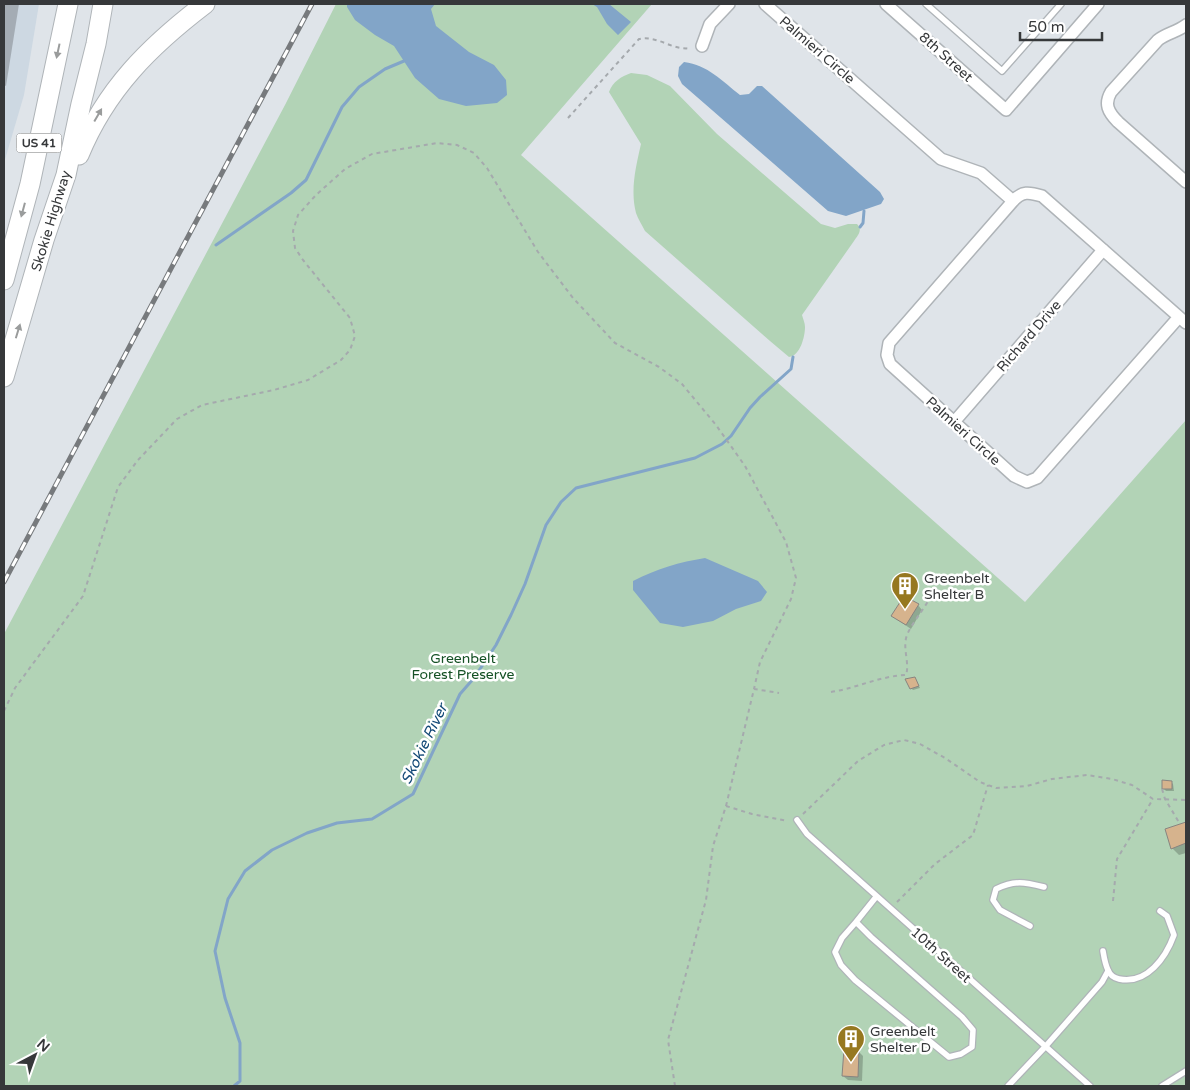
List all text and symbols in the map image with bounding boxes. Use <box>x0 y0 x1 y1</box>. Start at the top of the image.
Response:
scale bar <box>1020 10 1102 42</box>
street label: Palmieri Circle <box>776 13 858 87</box>
text: 50 m <box>1028 18 1065 36</box>
street label: 8th Street <box>916 28 977 86</box>
one-way arrow <box>54 44 62 59</box>
one-way arrow <box>94 108 103 121</box>
road number: US 41 <box>16 134 62 152</box>
street label: Skokie Highway <box>28 168 75 274</box>
one-way arrow <box>19 203 27 218</box>
street label: Richard Drive <box>993 297 1065 375</box>
one-way arrow <box>15 323 23 338</box>
street label: Palmieri Circle <box>922 393 1004 469</box>
place label: Greenbelt Shelter B <box>924 570 990 603</box>
building icon: Greenbelt Shelter B <box>890 571 920 610</box>
park label: Greenbelt Forest Preserve <box>412 650 514 683</box>
water label: Skokie River <box>397 699 452 787</box>
street label: 10th Street <box>907 924 975 987</box>
place label: Greenbelt Shelter D <box>870 1023 936 1056</box>
building icon: Greenbelt Shelter D <box>836 1024 866 1063</box>
north arrow <box>10 1030 60 1080</box>
text: N <box>33 1035 53 1056</box>

